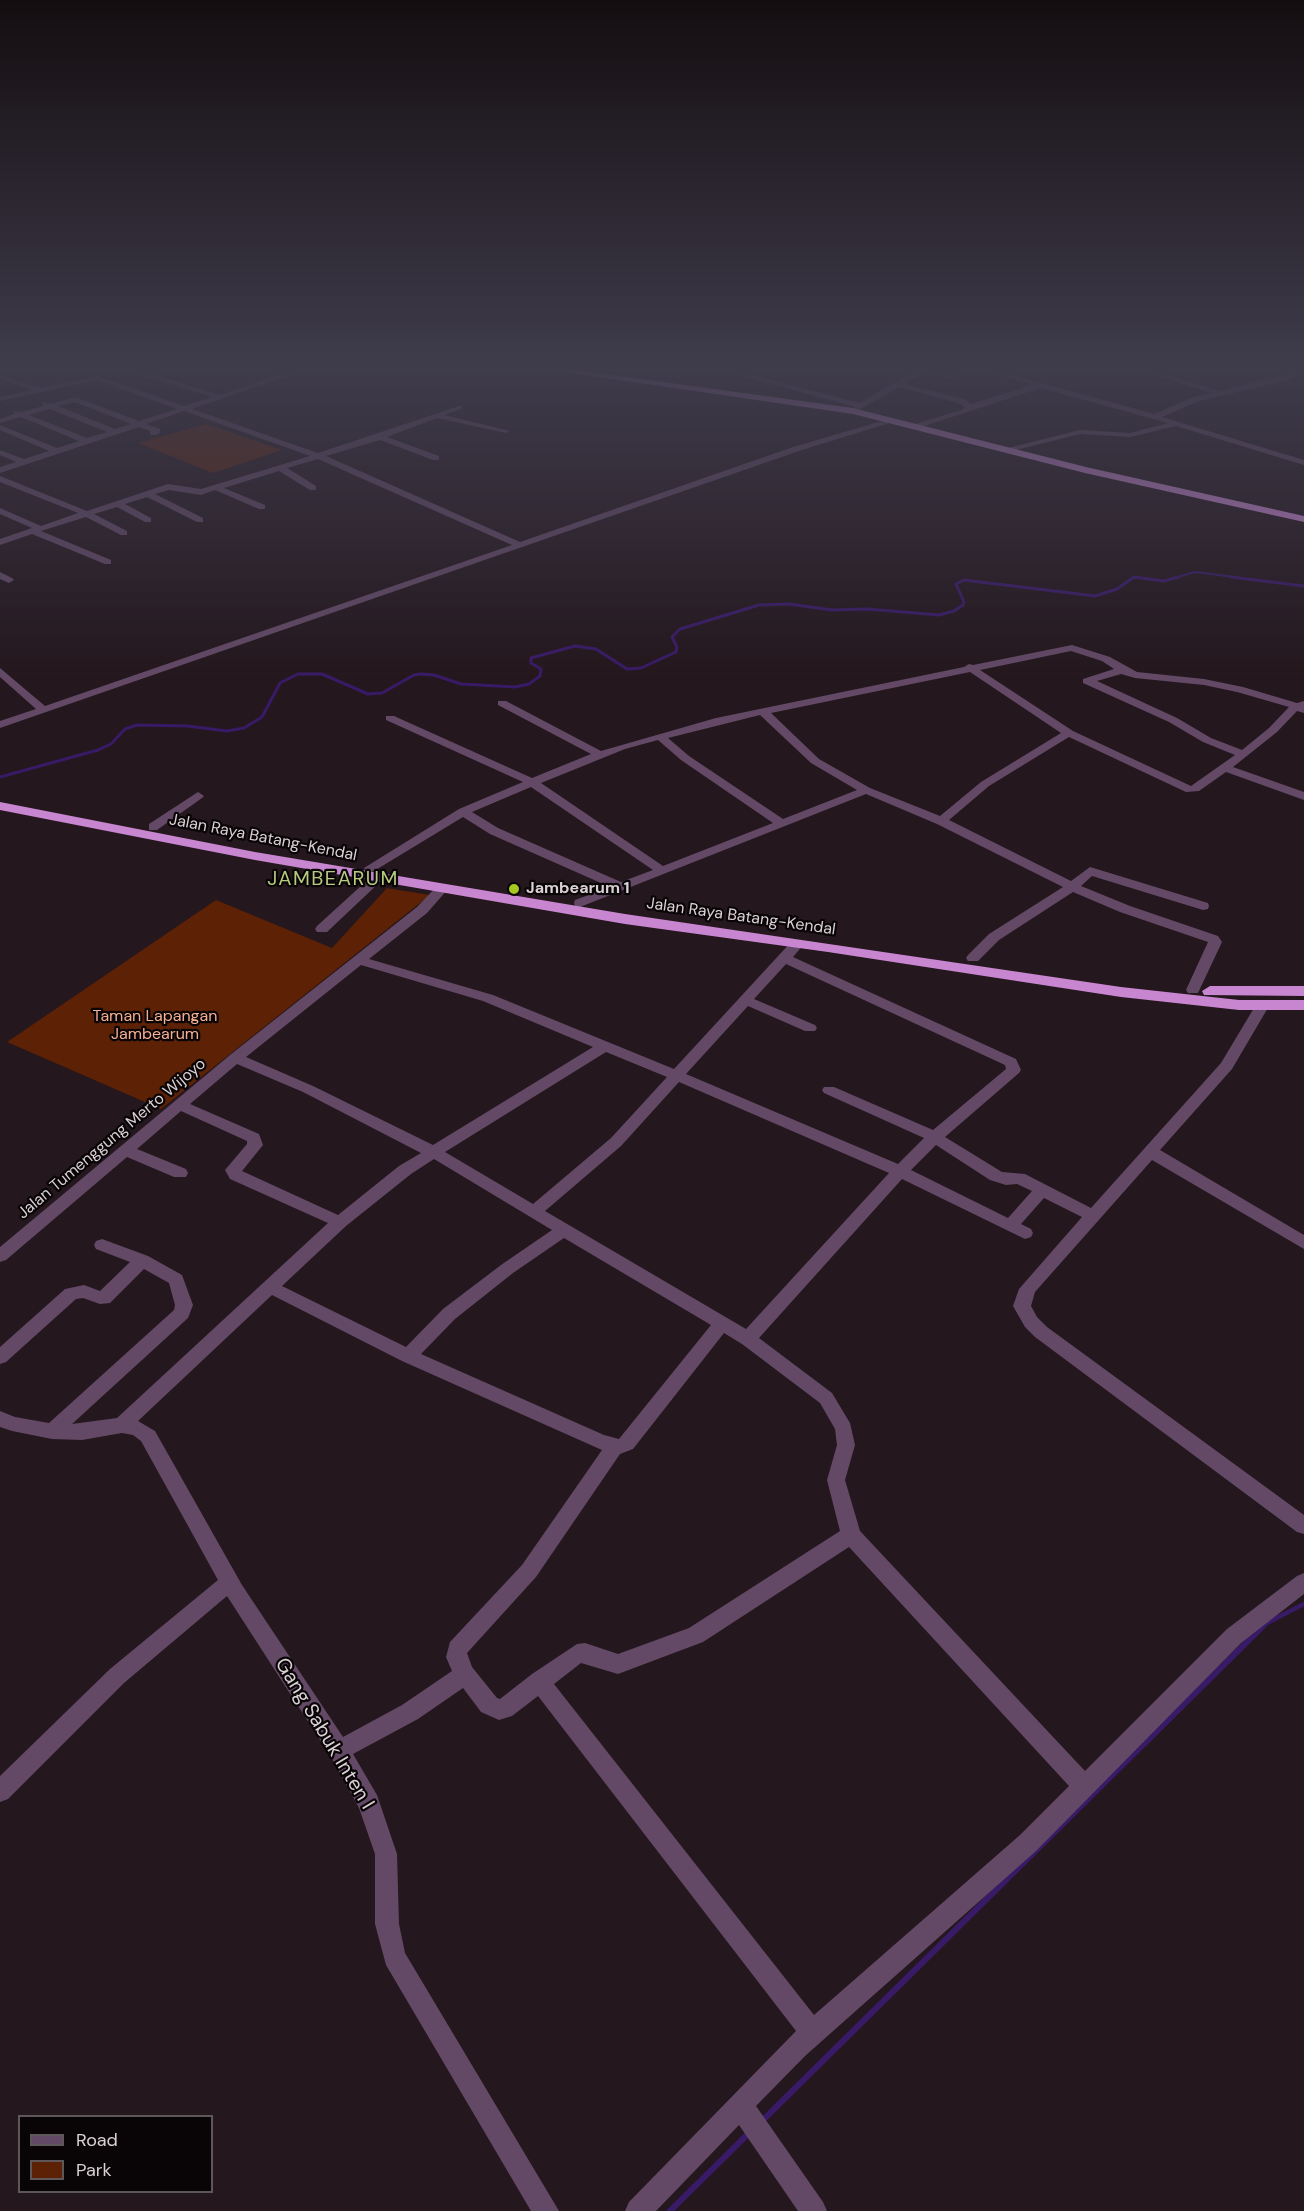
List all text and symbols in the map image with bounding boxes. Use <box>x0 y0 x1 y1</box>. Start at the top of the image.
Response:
street label: Jalan Raya Batang-Kendal <box>168 810 358 866</box>
district label: JAMBEARUM <box>267 868 399 892</box>
place label: Jambearum 1 <box>526 879 630 899</box>
marker: Jambearum 1 <box>507 882 521 896</box>
street label: Jalan Raya Batang-Kendal <box>645 894 837 940</box>
park label: Taman Lapangan Jambearum <box>93 1007 217 1045</box>
street label: Jalan Tumenggung Merto Wijoyo <box>14 1055 210 1223</box>
street label: Gang Sabuk Inten I <box>269 1654 379 1814</box>
legend <box>18 2115 213 2193</box>
text: Road <box>76 2128 118 2152</box>
text: Park <box>76 2158 112 2182</box>

